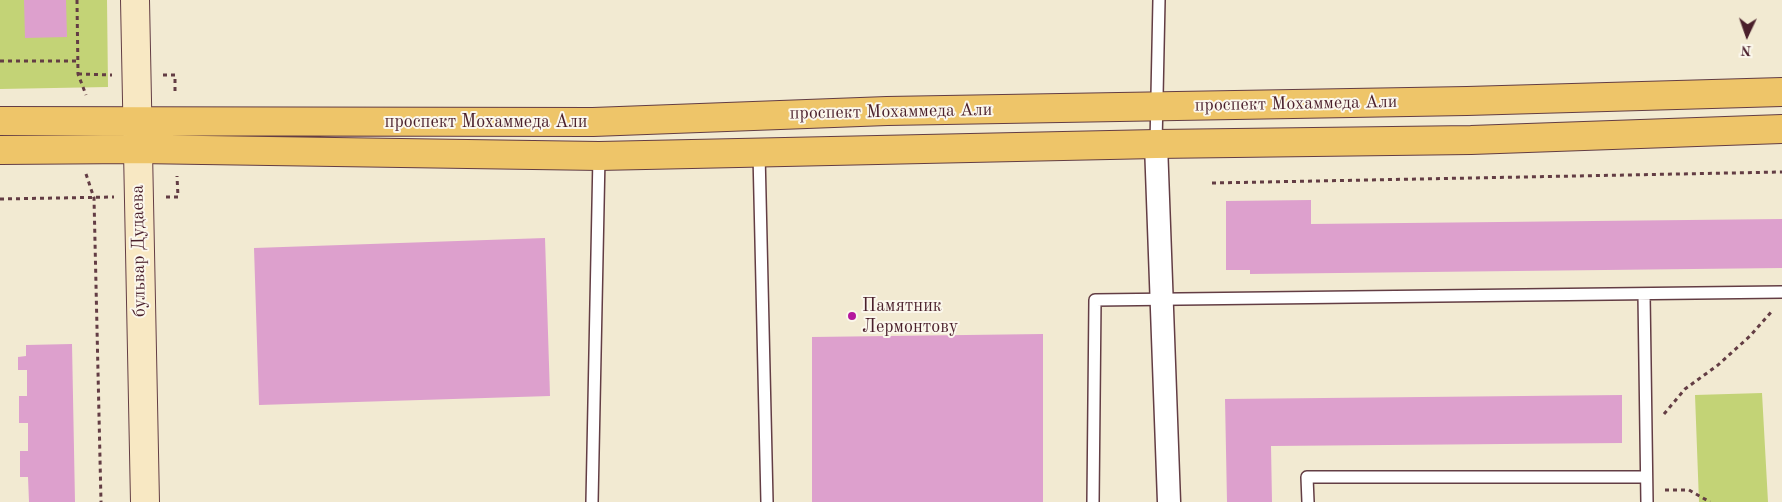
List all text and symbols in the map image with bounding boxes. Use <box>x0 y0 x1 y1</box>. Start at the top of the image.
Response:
north arrow <box>1722 10 1772 60</box>
text: N <box>1741 43 1752 57</box>
street label: проспект Мохаммеда Али <box>1194 91 1398 117</box>
street label: проспект Мохаммеда Али <box>789 99 993 125</box>
street label: проспект Мохаммеда Али <box>385 111 587 133</box>
street label: бульвар Дудаева <box>127 185 151 317</box>
place label: Памятник Лермонтову <box>862 295 958 338</box>
marker: Памятник Лермонтову <box>846 310 858 322</box>

